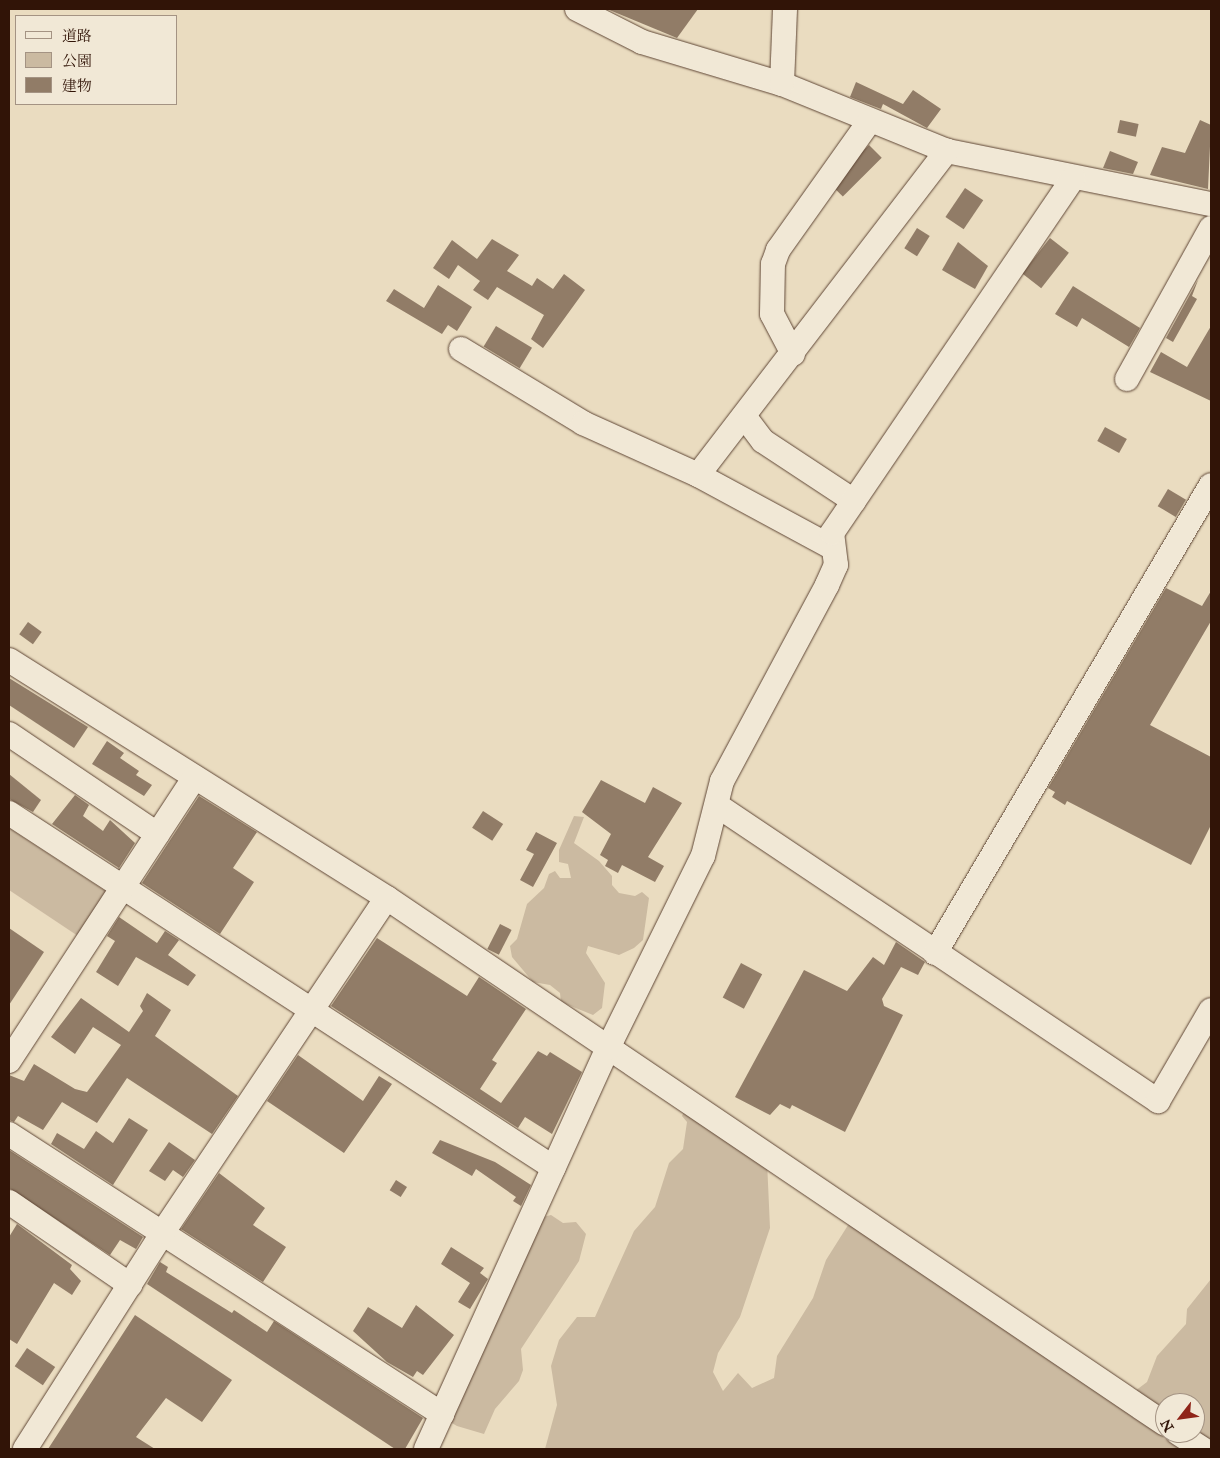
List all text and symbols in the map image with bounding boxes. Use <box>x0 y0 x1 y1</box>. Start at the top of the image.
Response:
legend <box>15 15 178 105</box>
text: 道路 <box>62 27 92 45</box>
text: 公園 <box>62 52 92 70</box>
text: 建物 <box>62 77 92 95</box>
north arrow <box>1155 1393 1205 1443</box>
text: N <box>1157 1416 1178 1435</box>

